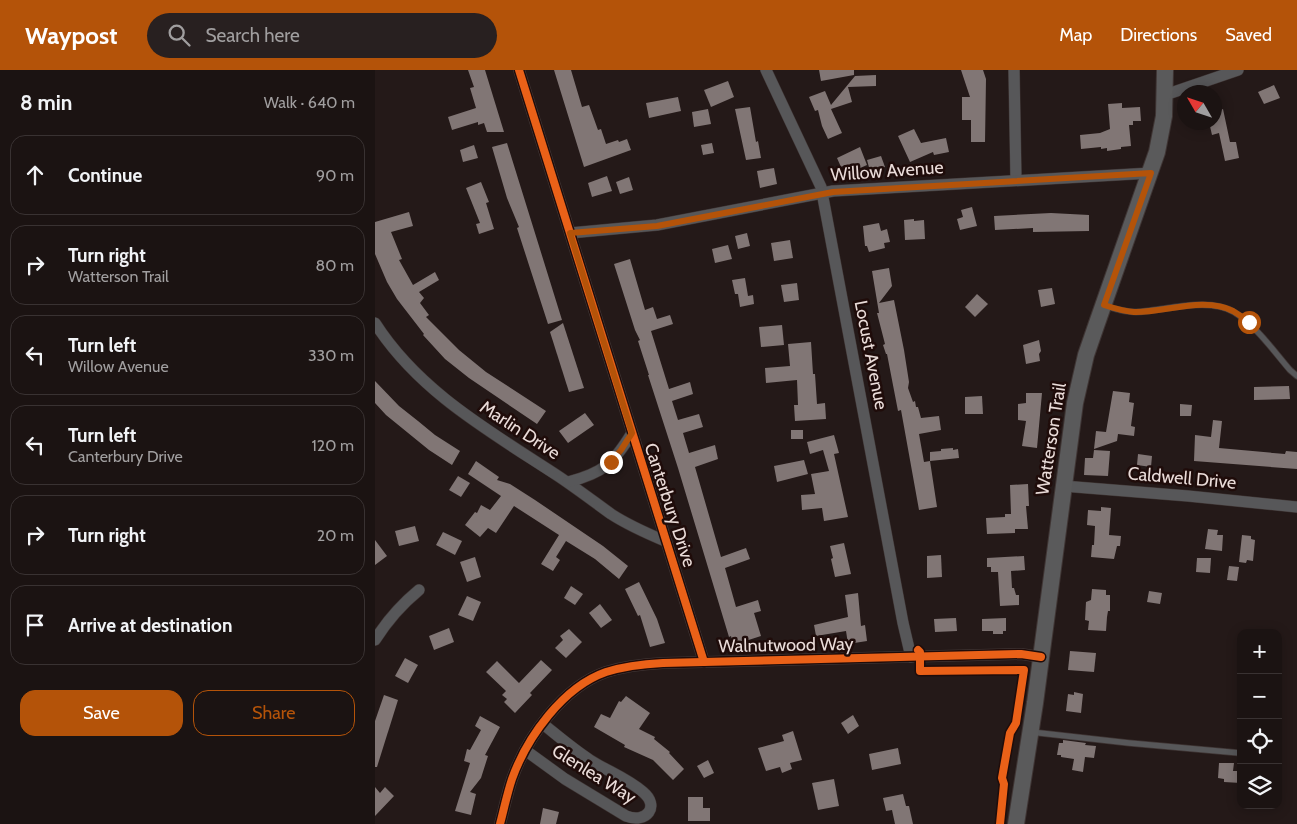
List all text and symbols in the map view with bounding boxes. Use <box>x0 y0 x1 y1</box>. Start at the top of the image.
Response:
search box <box>147 13 497 58</box>
text: Waypost <box>25 21 117 50</box>
icon: search <box>165 21 193 49</box>
text: Search here <box>205 24 300 47</box>
text: Map <box>1059 24 1092 46</box>
text: Directions <box>1120 24 1197 46</box>
text: Saved <box>1225 24 1272 46</box>
north arrow <box>1177 85 1222 130</box>
text: 8 min <box>20 90 72 115</box>
text: Walk · 640 m <box>264 93 355 112</box>
street label: Willow Avenue <box>830 156 944 186</box>
icon: ahead <box>21 161 49 189</box>
text: Continue <box>68 164 142 187</box>
text: 90 m <box>316 166 354 185</box>
text: Turn right <box>68 244 146 267</box>
icon: right <box>21 251 49 279</box>
text: 80 m <box>316 256 354 275</box>
text: Watterson Trail <box>68 267 169 286</box>
street label: Locust Avenue <box>850 298 892 412</box>
route start <box>1238 311 1261 334</box>
text: Turn left <box>68 334 136 357</box>
icon: left <box>21 341 49 369</box>
text: 330 m <box>308 346 354 365</box>
text: Willow Avenue <box>68 357 169 376</box>
street label: Watterson Trail <box>1031 381 1071 497</box>
street label: Marlin Drive <box>476 396 564 464</box>
text: Turn left <box>68 424 136 447</box>
icon: left <box>21 431 49 459</box>
text: 120 m <box>312 436 354 455</box>
street label: Canterbury Drive <box>640 440 700 570</box>
text: Canterbury Drive <box>68 447 183 466</box>
route end <box>600 451 623 474</box>
street label: Caldwell Drive <box>1127 462 1237 494</box>
icon: right <box>21 521 49 549</box>
text: Turn right <box>68 524 146 547</box>
text: 20 m <box>317 526 354 545</box>
icon: arrive <box>21 611 49 639</box>
text: Arrive at destination <box>68 614 232 637</box>
map controls <box>1237 629 1282 809</box>
button: + <box>1237 629 1282 674</box>
street label: Walnutwood Way <box>718 633 854 657</box>
button: − <box>1237 674 1282 719</box>
button: Save <box>20 690 183 736</box>
button: Share <box>193 690 355 736</box>
button: locate <box>1237 719 1282 764</box>
street label: Glenlea Way <box>548 739 640 809</box>
button: layers <box>1237 764 1282 809</box>

